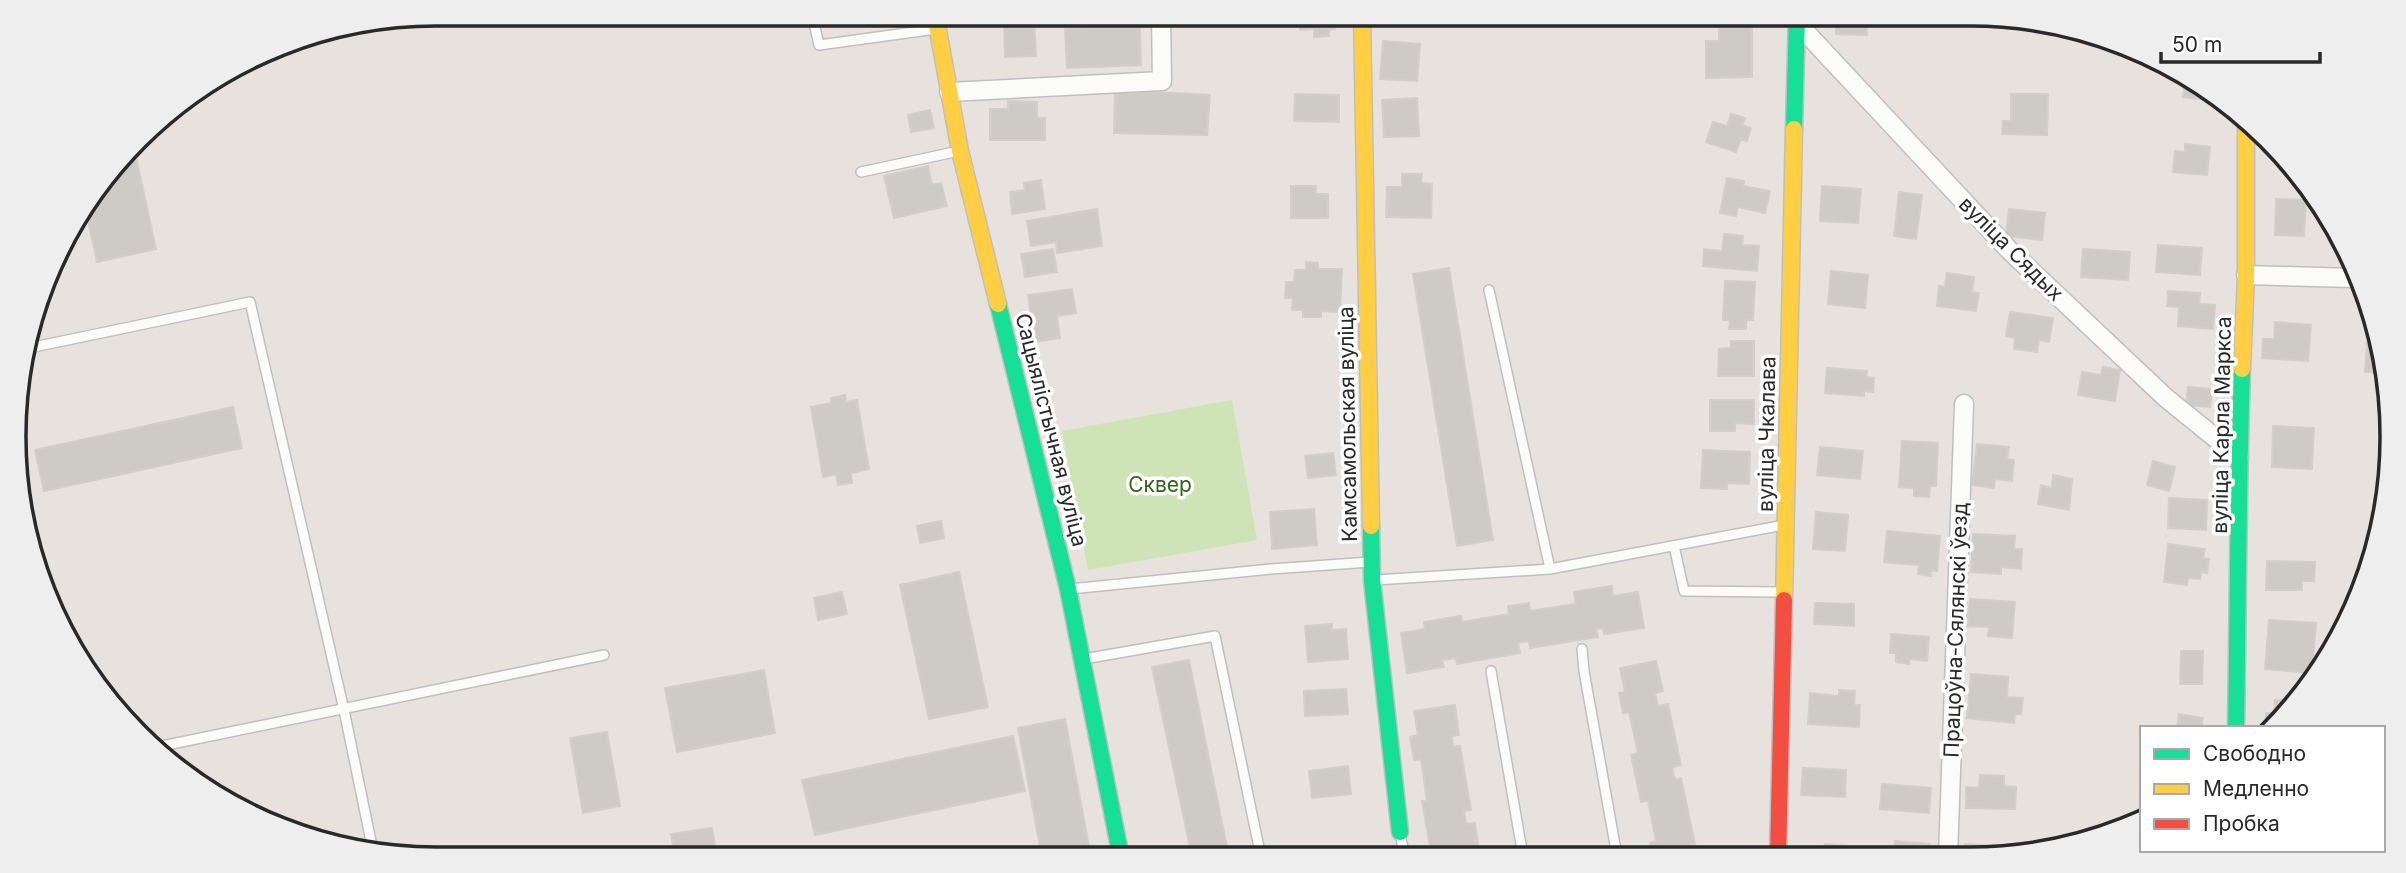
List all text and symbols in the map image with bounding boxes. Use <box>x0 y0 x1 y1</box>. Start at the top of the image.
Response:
scale bar <box>2161 21 2320 65</box>
text: 50 m <box>2172 32 2222 57</box>
street label: вуліца Сядых <box>1954 191 2069 306</box>
street label: Камсамольская вуліца <box>1333 306 1362 542</box>
street label: Сацыялістычная вуліца <box>1010 311 1093 549</box>
street label: вуліца Карла Маркса <box>2207 316 2236 534</box>
street label: вуліца Чкалава <box>1753 356 1780 512</box>
park label: Сквер <box>1128 472 1192 497</box>
street label: Працоўна-Сялянскі ўезд <box>1939 502 1972 758</box>
legend <box>2140 726 2385 852</box>
text: Свободно <box>2203 741 2306 766</box>
text: Медленно <box>2203 776 2309 801</box>
text: Пробка <box>2203 811 2280 836</box>

